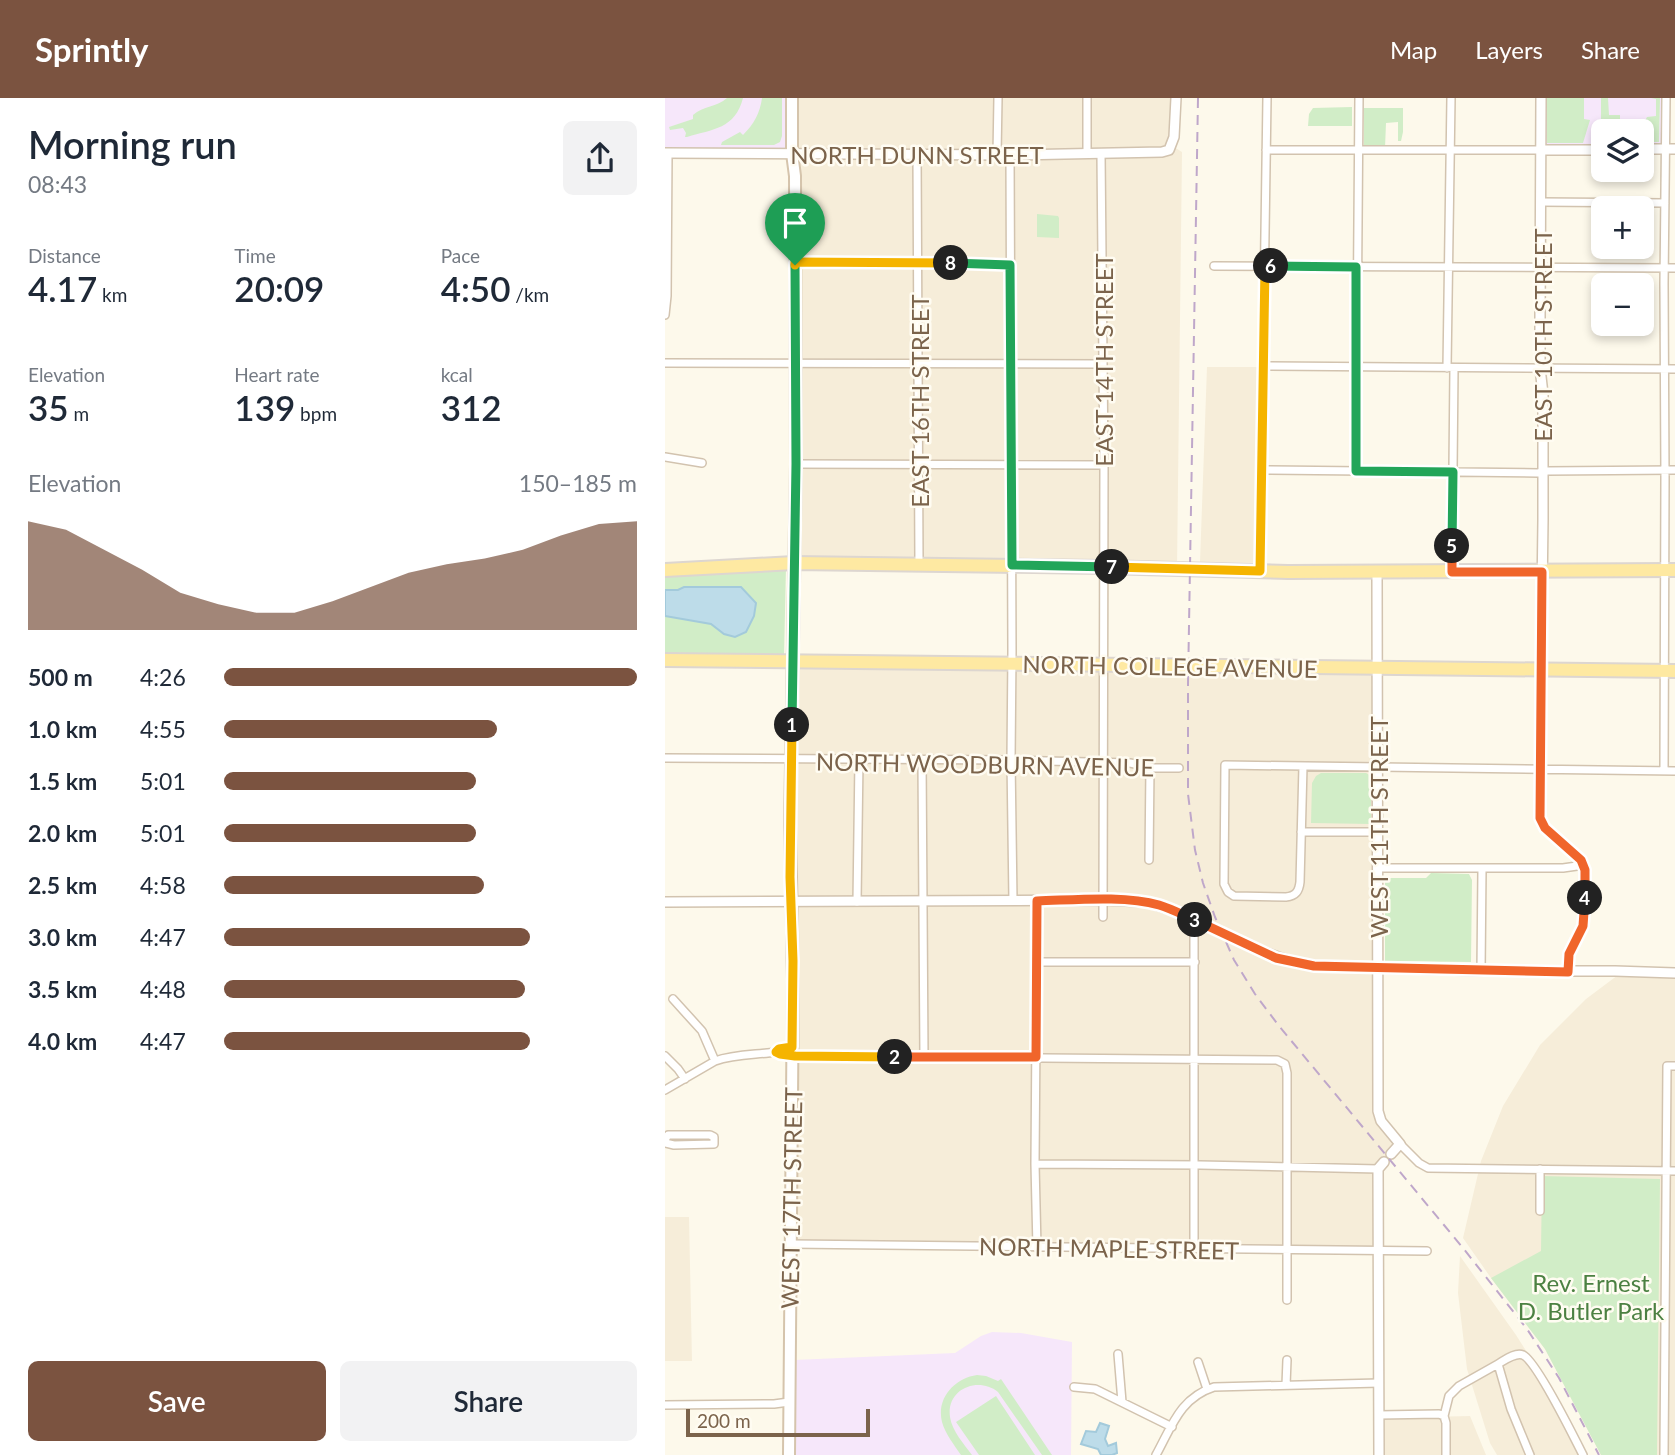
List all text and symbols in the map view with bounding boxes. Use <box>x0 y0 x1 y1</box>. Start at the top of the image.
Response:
text: Sprintly <box>35 29 149 69</box>
text: Map <box>1390 35 1437 64</box>
text: Layers <box>1475 35 1543 64</box>
text: Share <box>1581 35 1640 64</box>
map controls <box>1591 119 1654 336</box>
button: layers <box>1591 119 1654 182</box>
text: Morning run <box>28 121 237 167</box>
button: share <box>563 121 637 195</box>
street label: NORTH DUNN STREET <box>790 140 1044 169</box>
text: 08:43 <box>28 170 87 198</box>
pin <box>765 193 825 265</box>
button: + <box>1591 196 1654 259</box>
icon: arrive <box>776 204 814 242</box>
street label: EAST 10TH STREET <box>1528 228 1557 442</box>
text: Distance <box>28 244 101 267</box>
text: Time <box>234 244 276 267</box>
text: Pace <box>441 244 480 267</box>
pin: 8 <box>933 246 969 280</box>
pin: 6 <box>1253 248 1289 284</box>
text: 8 <box>945 251 956 274</box>
street label: EAST 14TH STREET <box>1089 253 1118 467</box>
text: 6 <box>1265 254 1276 277</box>
text: 4.17 <box>28 267 97 309</box>
text: 20:09 <box>234 267 324 309</box>
text: 4:50 <box>441 267 510 309</box>
button: − <box>1591 273 1654 336</box>
text: km <box>97 283 127 306</box>
text: /km <box>510 283 549 306</box>
street label: EAST 16TH STREET <box>905 294 934 508</box>
text: Elevation <box>28 363 105 386</box>
text: Heart rate <box>234 363 320 386</box>
text: kcal <box>441 363 473 386</box>
text: 35 <box>28 386 69 428</box>
text: 139 <box>234 386 295 428</box>
text: 312 <box>441 386 502 428</box>
text: m <box>69 402 89 425</box>
text: bpm <box>295 402 337 425</box>
text: Elevation <box>28 469 121 497</box>
text: 150–185 m <box>519 469 637 497</box>
pin: 5 <box>1435 528 1469 564</box>
text: 5 <box>1446 534 1457 557</box>
pin: 7 <box>1095 550 1129 584</box>
text: 7 <box>1106 555 1117 578</box>
street label: NORTH COLLEGE AVENUE <box>1022 649 1318 683</box>
text: 500 m <box>28 663 93 691</box>
text: 4:26 <box>140 663 186 691</box>
pin: 1 <box>775 708 809 742</box>
text: 1 <box>786 713 797 736</box>
text: 1.0 km <box>28 715 97 743</box>
text: 4:55 <box>140 715 186 743</box>
street label: WEST 11TH STREET <box>1364 716 1393 938</box>
street label: NORTH WOODBURN AVENUE <box>816 747 1154 781</box>
text: 1.5 km <box>28 767 97 795</box>
text: 5:01 <box>140 767 186 795</box>
text: 2.0 km <box>28 819 97 847</box>
text: 5:01 <box>140 819 186 847</box>
text: 2.5 km <box>28 871 97 899</box>
text: 4:58 <box>140 871 186 899</box>
pin: 4 <box>1567 880 1602 916</box>
text: 4 <box>1579 886 1590 909</box>
pin: 3 <box>1177 902 1213 938</box>
text: 3 <box>1189 908 1200 931</box>
text: 3.0 km <box>28 923 97 951</box>
text: 4:47 <box>140 923 186 951</box>
text: 3.5 km <box>28 975 97 1003</box>
text: 4:48 <box>140 975 186 1003</box>
text: 4.0 km <box>28 1027 97 1055</box>
text: 4:47 <box>140 1027 186 1055</box>
pin: 2 <box>877 1040 912 1074</box>
text: 2 <box>889 1045 900 1068</box>
street label: WEST 17TH STREET <box>775 1087 807 1309</box>
street label: NORTH MAPLE STREET <box>979 1231 1239 1265</box>
park label: Rev. Ernest D. Butler Park <box>1518 1268 1665 1325</box>
button: Save <box>28 1361 326 1441</box>
button: Share <box>340 1361 637 1441</box>
scale bar <box>686 1406 870 1438</box>
text: 200 m <box>697 1409 751 1432</box>

